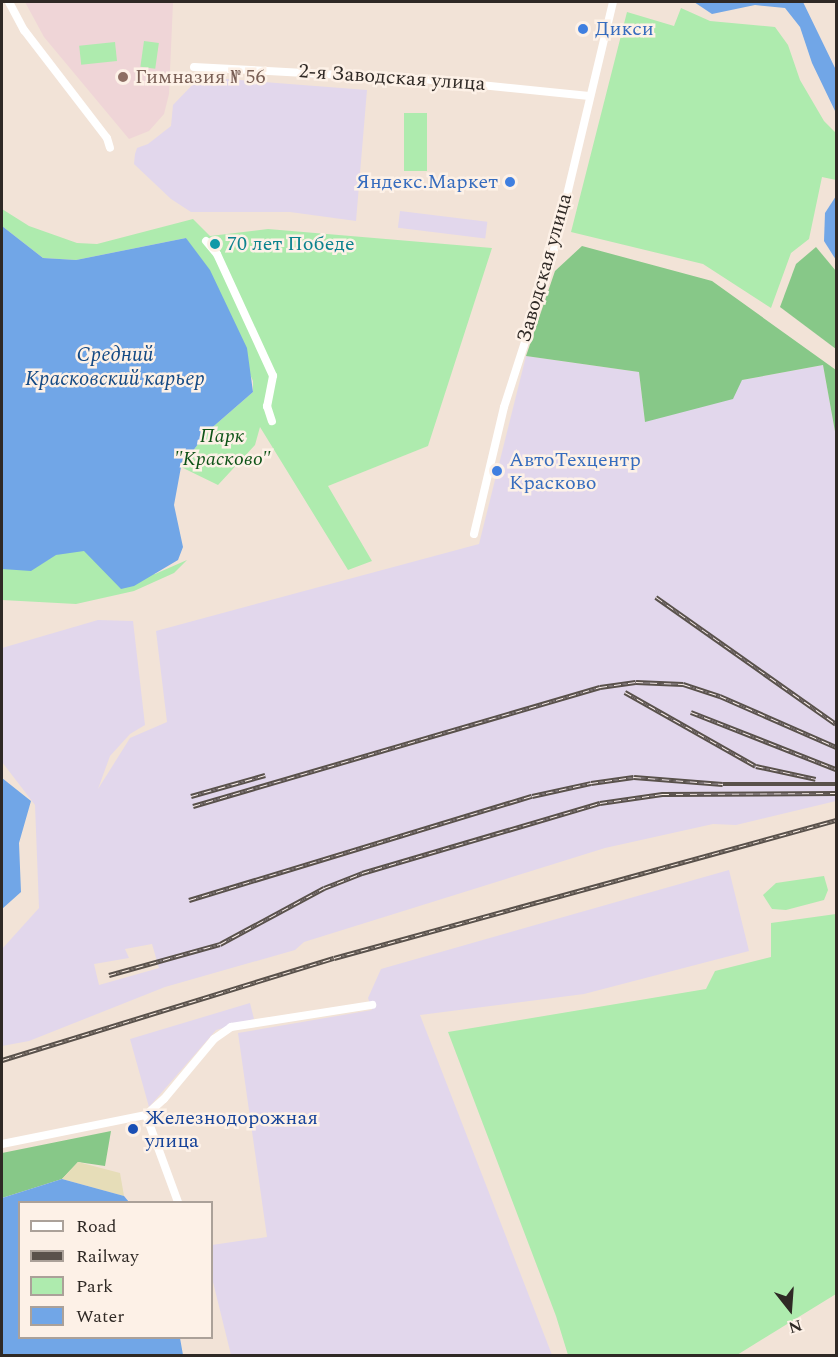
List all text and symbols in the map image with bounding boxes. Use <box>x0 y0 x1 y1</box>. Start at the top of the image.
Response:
place label: Дикси <box>595 17 654 41</box>
marker: Дикси <box>576 22 590 36</box>
street label: 2-я Заводская улица <box>298 59 486 97</box>
place label: Гимназия № 56 <box>135 65 265 89</box>
marker: Гимназия № 56 <box>116 70 130 84</box>
place label: Яндекс.Маркет <box>356 170 498 194</box>
marker: Яндекс.Маркет <box>503 175 517 189</box>
street label: Заводская улица <box>512 191 578 345</box>
place label: 70 лет Победе <box>227 232 355 256</box>
marker: 70 лет Победе <box>208 237 222 251</box>
water label: Средний Красковский карьер <box>25 342 205 392</box>
park label: Парк "Красково" <box>174 425 270 472</box>
place label: АвтоТехцентр Красково <box>509 448 641 495</box>
marker: АвтоТехцентр Красково <box>490 464 504 478</box>
place label: Железнодорожная улица <box>145 1106 318 1153</box>
marker: Железнодорожная улица <box>126 1122 140 1136</box>
legend <box>18 1201 213 1339</box>
text: Road <box>76 1213 117 1240</box>
text: Railway <box>76 1243 139 1270</box>
text: Park <box>76 1273 113 1300</box>
north arrow <box>760 1279 820 1339</box>
text: Water <box>76 1303 124 1330</box>
text: N <box>786 1313 805 1340</box>

